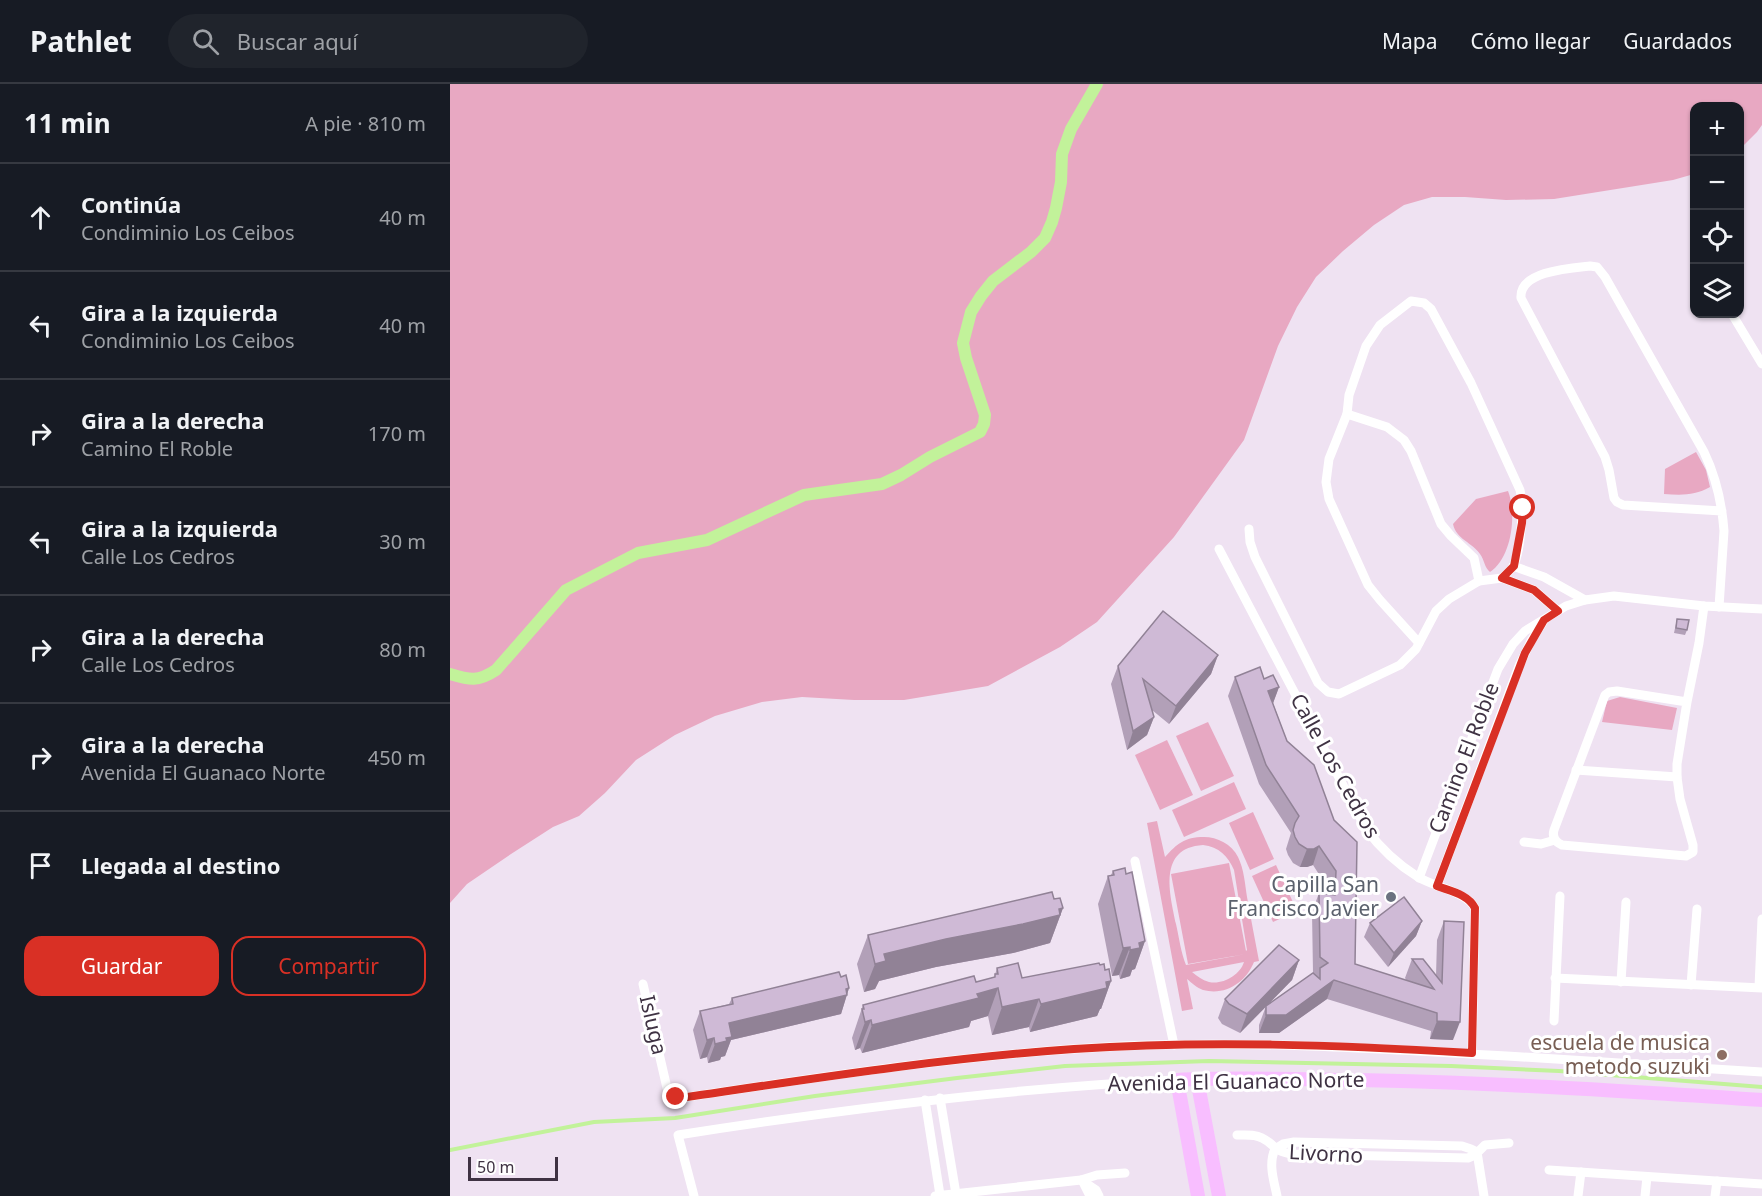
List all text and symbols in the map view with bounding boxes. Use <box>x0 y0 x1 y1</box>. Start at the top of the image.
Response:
search box <box>168 14 588 68</box>
text: Pathlet <box>30 22 132 60</box>
icon: search <box>189 25 222 58</box>
text: Buscar aquí <box>237 26 358 56</box>
text: Mapa <box>1382 27 1437 55</box>
text: Cómo llegar <box>1470 27 1590 55</box>
text: Guardados <box>1623 27 1732 55</box>
map controls <box>1690 102 1744 318</box>
button: + <box>1690 102 1744 156</box>
text: 11 min <box>24 105 111 141</box>
text: A pie · 810 m <box>305 110 426 137</box>
button: − <box>1690 156 1744 210</box>
text: Continúa <box>81 189 181 219</box>
icon: ahead <box>24 201 57 234</box>
text: 40 m <box>379 204 426 231</box>
button: locate <box>1690 210 1744 264</box>
text: Condiminio Los Ceibos <box>81 219 295 246</box>
button: layers <box>1690 264 1744 318</box>
text: Gira a la izquierda <box>81 297 278 327</box>
icon: left <box>24 309 57 342</box>
text: 40 m <box>379 312 426 339</box>
text: Condiminio Los Ceibos <box>81 327 295 354</box>
text: Gira a la derecha <box>81 405 265 435</box>
icon: right <box>24 417 57 450</box>
text: 170 m <box>368 420 426 447</box>
text: Camino El Roble <box>81 435 233 462</box>
route start <box>1509 494 1535 520</box>
text: Gira a la izquierda <box>81 513 278 543</box>
icon: left <box>24 525 57 558</box>
text: 30 m <box>379 528 426 555</box>
text: Calle Los Cedros <box>81 543 235 570</box>
text: Gira a la derecha <box>81 621 265 651</box>
icon: right <box>24 633 57 666</box>
text: 80 m <box>379 636 426 663</box>
text: Calle Los Cedros <box>81 651 235 678</box>
street label: Camino El Roble <box>1421 678 1505 837</box>
street label: Calle Los Cedros <box>1284 688 1387 843</box>
text: Gira a la derecha <box>81 729 265 759</box>
icon: right <box>24 741 57 774</box>
text: 450 m <box>368 744 426 771</box>
text: Avenida El Guanaco Norte <box>81 759 326 786</box>
icon: arrive <box>24 849 57 882</box>
text: Llegada al destino <box>81 850 281 880</box>
place label: Capilla San Francisco Javier <box>1227 870 1379 922</box>
marker: Capilla San Francisco Javier <box>1384 890 1398 904</box>
button: Guardar <box>24 936 219 996</box>
button: Compartir <box>231 936 426 996</box>
street label: Isluga <box>634 992 674 1057</box>
place label: escuela de musica metodo suzuki <box>1530 1028 1710 1080</box>
marker: escuela de musica metodo suzuki <box>1715 1048 1729 1062</box>
street label: Avenida El Guanaco Norte <box>1107 1065 1365 1097</box>
route end <box>662 1083 688 1109</box>
street label: Livorno <box>1288 1137 1364 1169</box>
scale bar <box>468 1154 558 1182</box>
text: 50 m <box>477 1156 514 1178</box>

